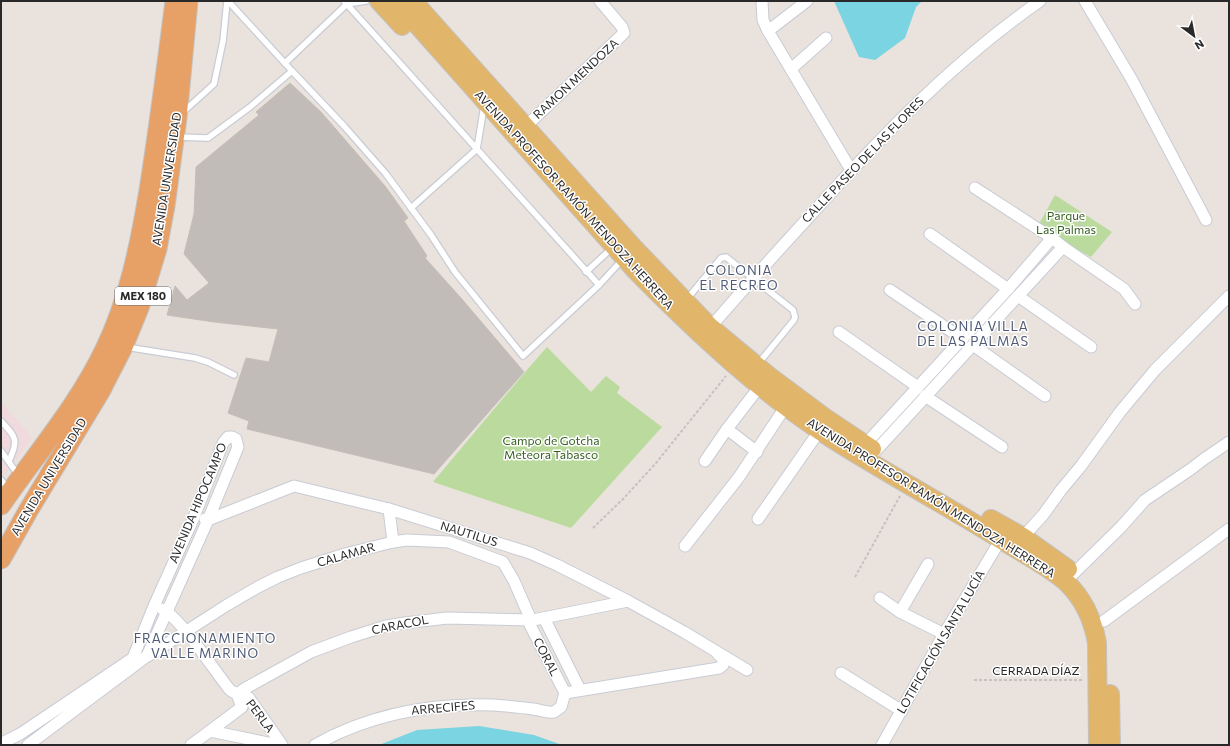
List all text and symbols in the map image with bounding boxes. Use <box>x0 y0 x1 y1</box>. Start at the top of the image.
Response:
north arrow <box>1174 16 1214 56</box>
street label: RAMON MENDOZA <box>530 35 621 121</box>
text: N <box>1193 37 1207 53</box>
street label: AVENIDA PROFESOR RAMÓN MENDOZA HERRERA <box>473 87 677 312</box>
street label: CALLE PASEO DE LAS FLORES <box>798 94 926 225</box>
street label: AVENIDA UNIVERSIDAD <box>149 111 183 247</box>
park label: Parque Las Palmas <box>1036 208 1096 236</box>
district label: COLONIA EL RECREO <box>699 262 779 293</box>
road number: MEX 180 <box>115 287 171 305</box>
district label: COLONIA VILLA DE LAS PALMAS <box>917 318 1029 349</box>
street label: AVENIDA PROFESOR RAMÓN MENDOZA HERRERA <box>805 414 1058 580</box>
street label: AVENIDA UNIVERSIDAD <box>7 415 89 538</box>
park label: Campo de Gotcha Meteora Tabasco <box>503 433 599 461</box>
street label: AVENIDA HIPOCAMPO <box>165 440 229 565</box>
street label: NAUTILUS <box>439 518 500 548</box>
street label: CALAMAR <box>315 539 376 569</box>
street label: LOTIFICACIÓN SANTA LUCÍA <box>893 567 987 716</box>
street label: CARACOL <box>370 612 429 636</box>
district label: FRACCIONAMIENTO VALLE MARINO <box>134 630 276 661</box>
street label: CORAL <box>531 635 563 678</box>
street label: CERRADA DÍAZ <box>992 663 1080 677</box>
street label: PERLA <box>244 696 278 735</box>
street label: ARRECIFES <box>410 697 475 717</box>

